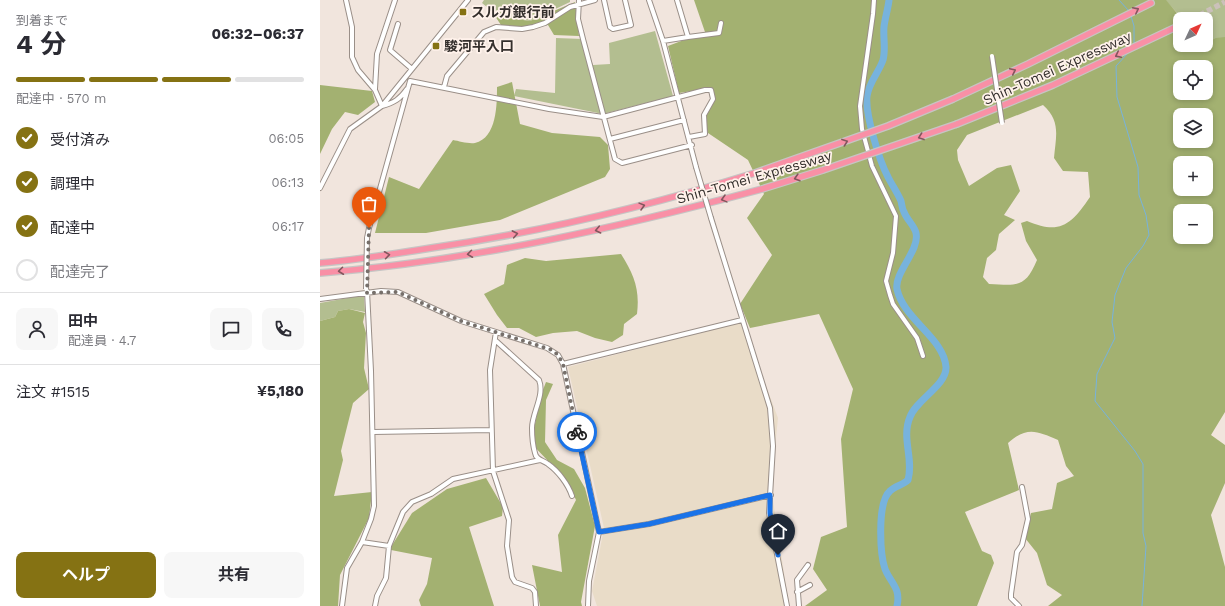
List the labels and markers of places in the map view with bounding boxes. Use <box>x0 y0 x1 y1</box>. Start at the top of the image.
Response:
place label: スルガ銀行前 <box>471 4 555 20</box>
marker: スルガ銀行前 <box>458 7 468 17</box>
place label: 駿河平入口 <box>444 38 514 54</box>
marker: 駿河平入口 <box>431 41 441 51</box>
pin <box>352 187 386 228</box>
pin <box>761 514 795 555</box>

